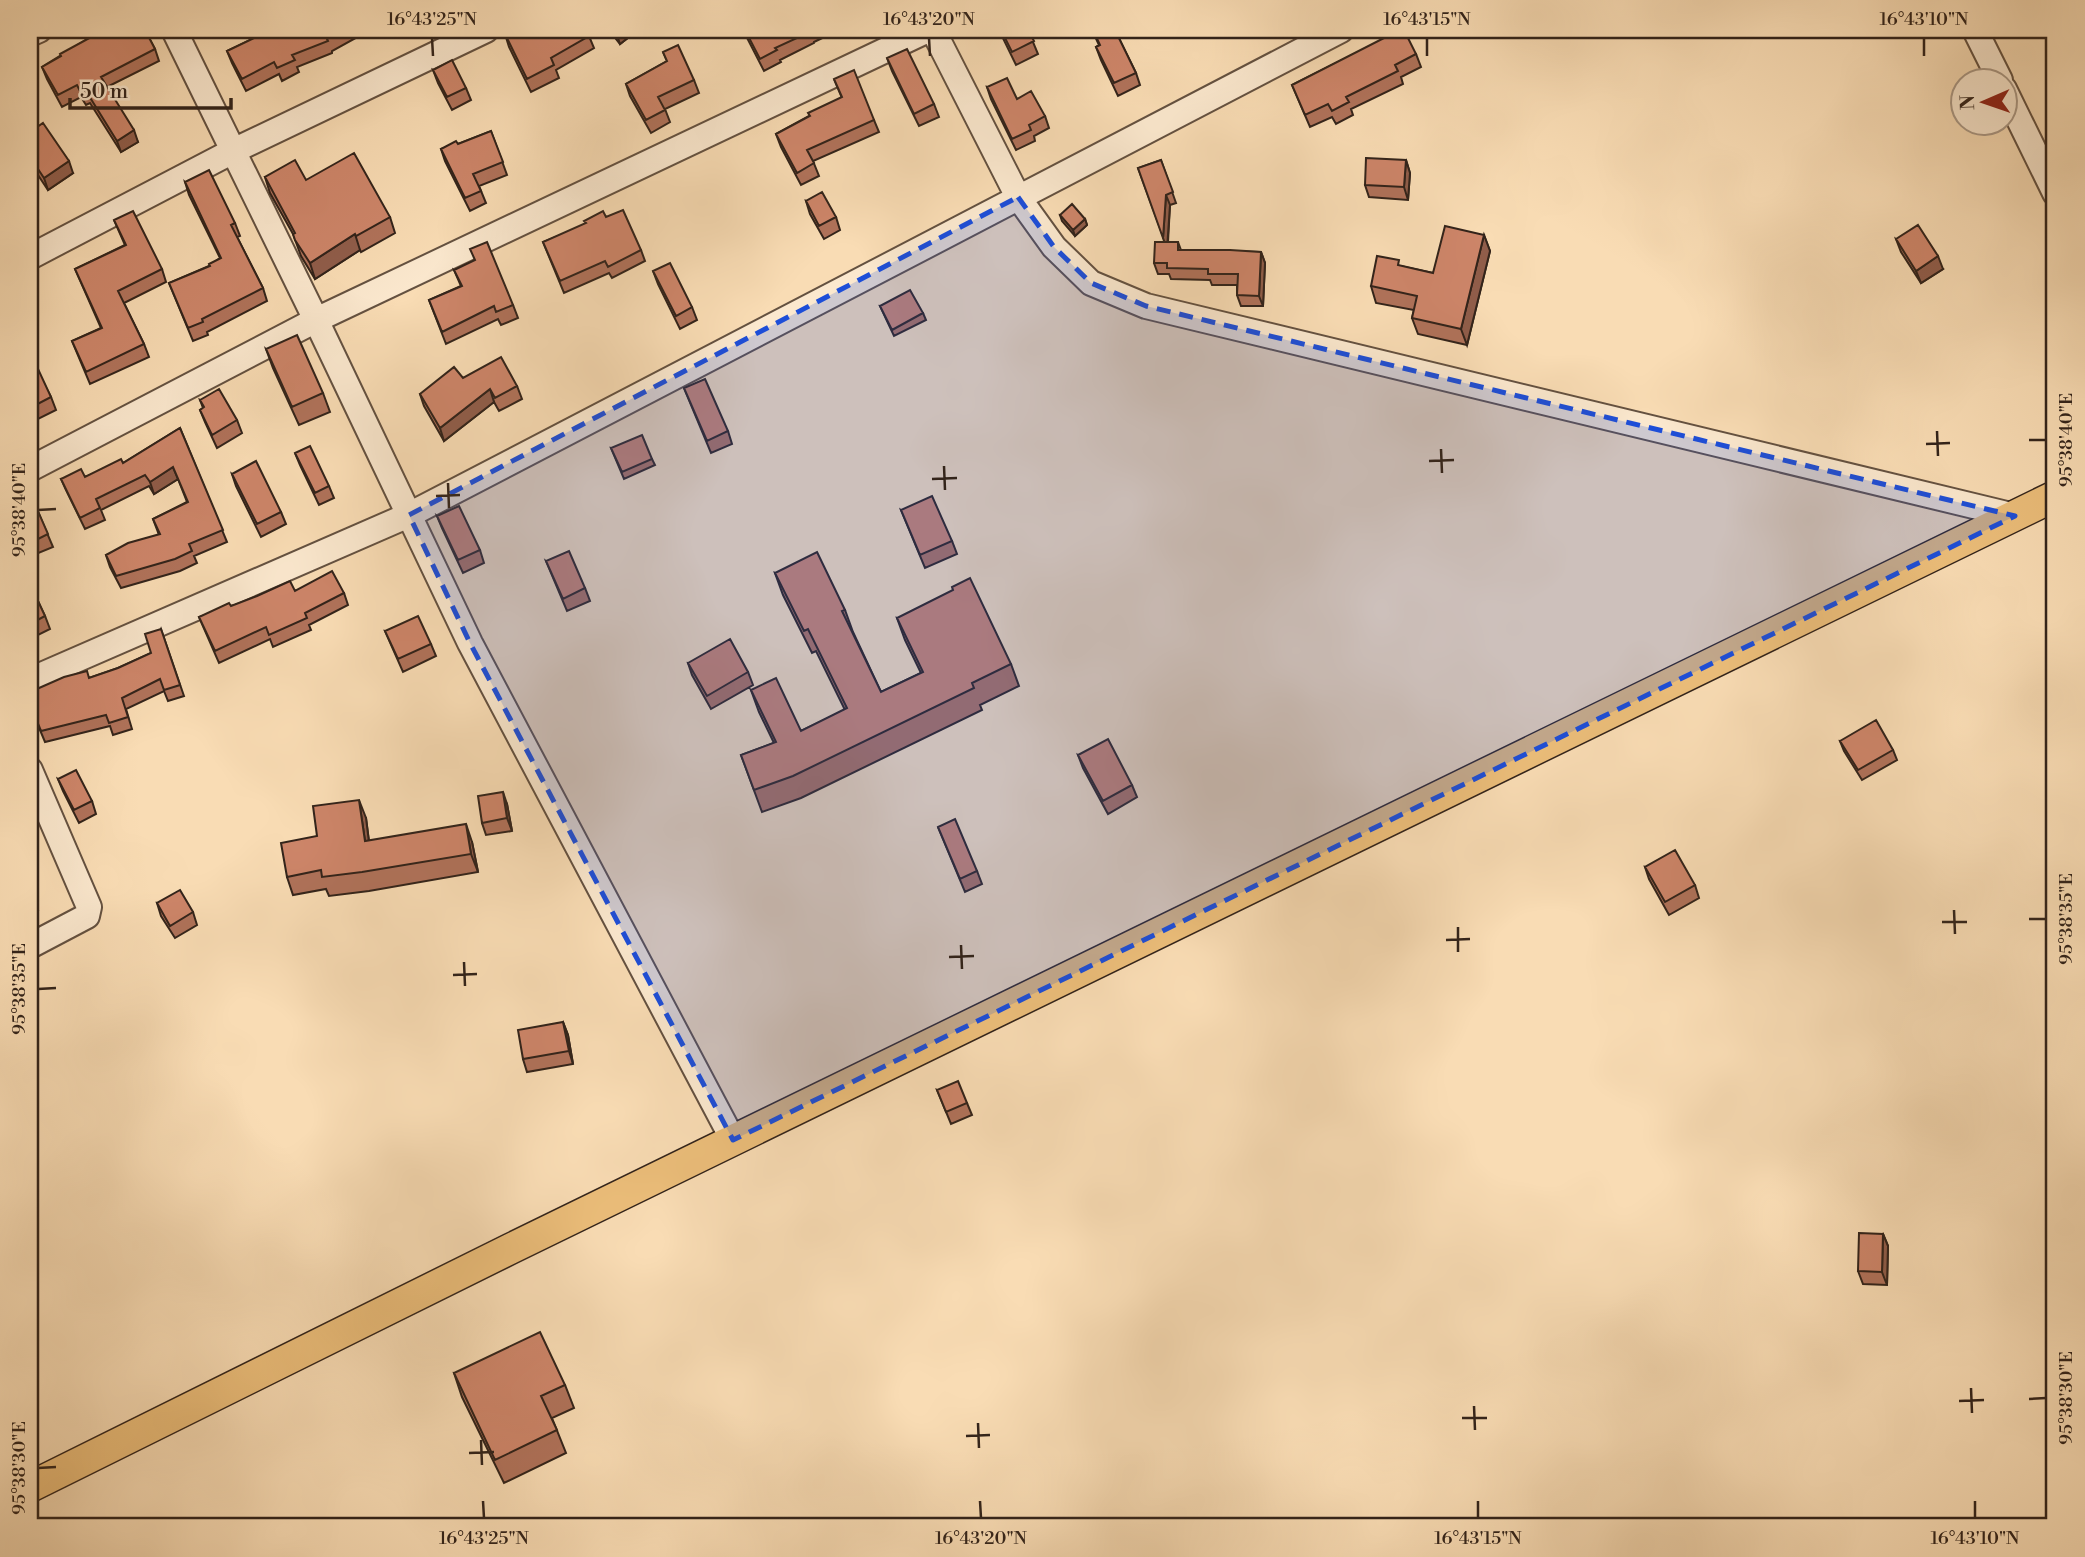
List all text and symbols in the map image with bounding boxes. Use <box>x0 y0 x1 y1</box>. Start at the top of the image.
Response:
text: 16°43'25"N <box>387 8 478 31</box>
text: 16°43'20"N <box>883 8 976 31</box>
text: 16°43'15"N <box>1383 8 1471 31</box>
text: 16°43'10"N <box>1880 8 1969 31</box>
scale bar <box>70 66 231 110</box>
north arrow <box>1948 66 2018 136</box>
text: 50 m <box>80 79 128 105</box>
text: N <box>1956 95 1980 110</box>
text: 95°38'40"E <box>2055 393 2078 487</box>
text: 95°38'40"E <box>8 463 31 557</box>
text: 95°38'35"E <box>2055 873 2078 965</box>
text: 95°38'35"E <box>8 943 31 1035</box>
text: 95°38'30"E <box>2055 1351 2078 1445</box>
text: 95°38'30"E <box>8 1421 31 1515</box>
text: 16°43'25"N <box>439 1527 530 1550</box>
text: 16°43'20"N <box>935 1527 1028 1550</box>
text: 16°43'15"N <box>1434 1527 1522 1550</box>
text: 16°43'10"N <box>1931 1527 2020 1550</box>

